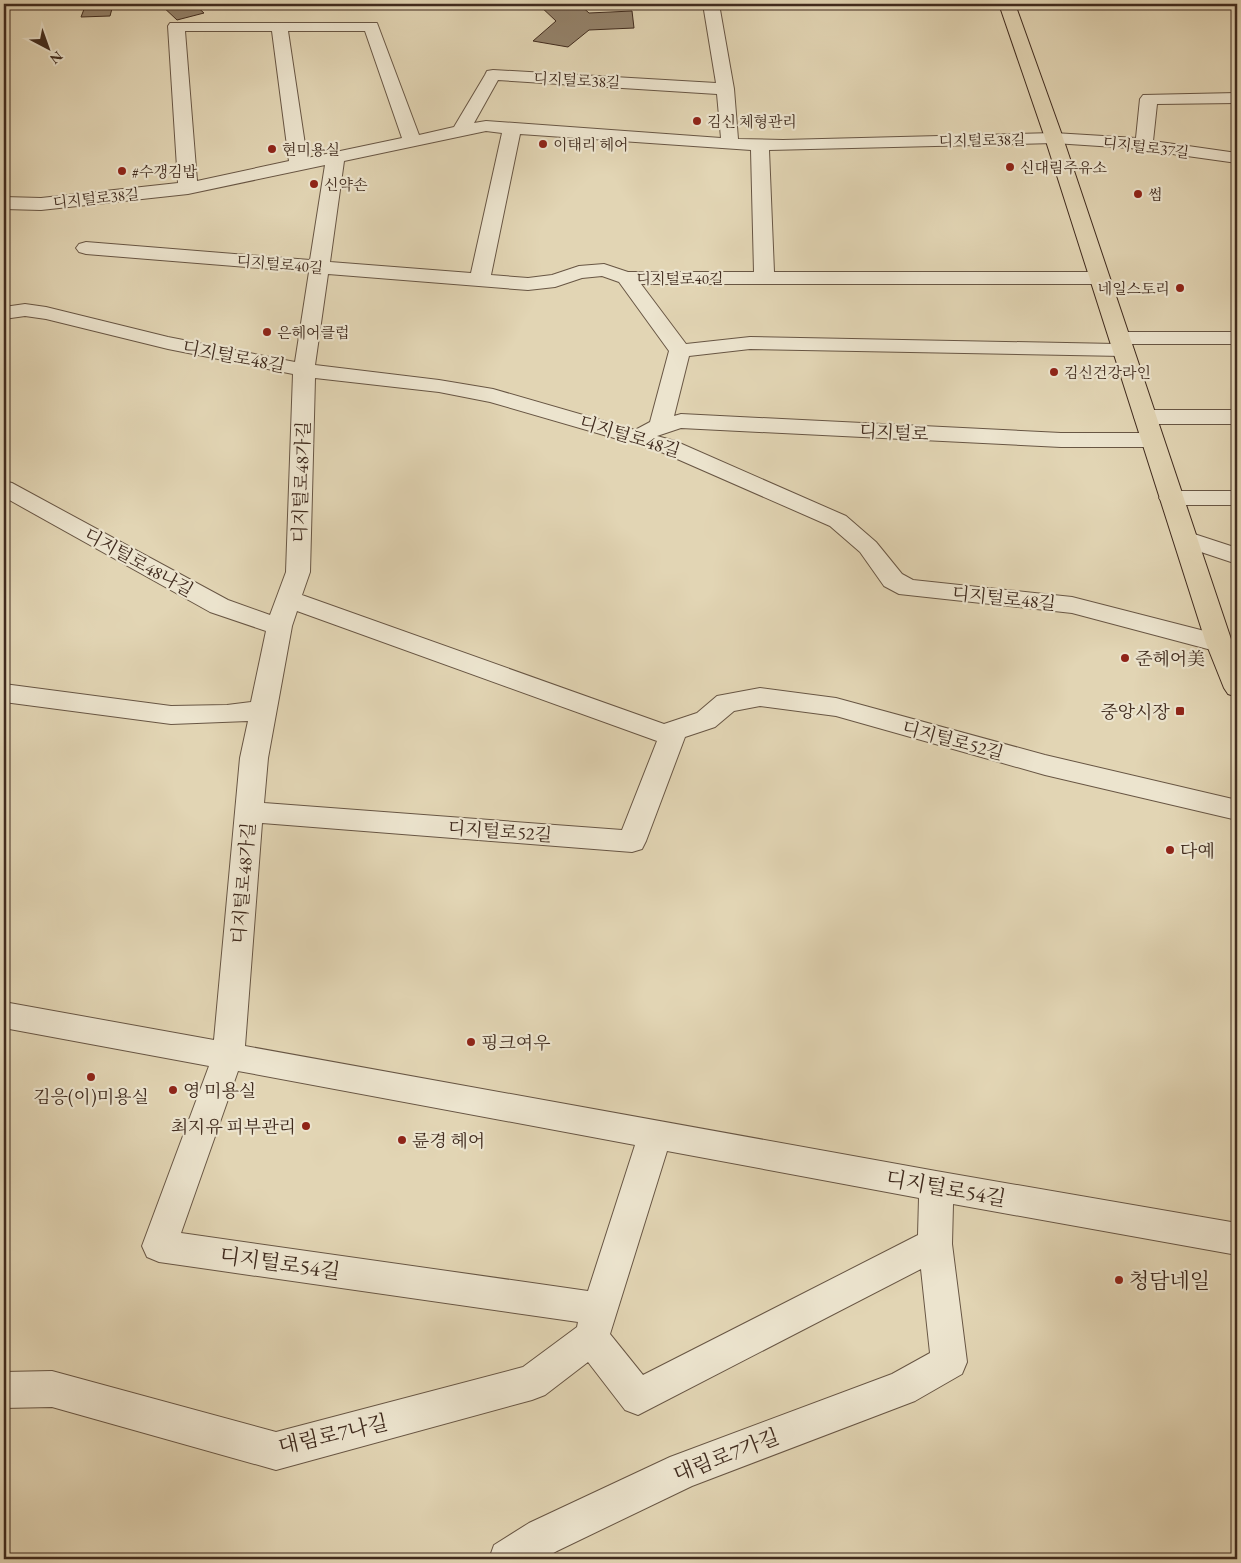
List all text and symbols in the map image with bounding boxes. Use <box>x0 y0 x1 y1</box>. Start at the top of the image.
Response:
north arrow <box>22 22 72 72</box>
text: N <box>46 47 67 69</box>
street label: 디지털로38길 <box>533 68 621 92</box>
place label: 김신 체형관리 <box>707 112 797 131</box>
marker: 김신 체형관리 <box>691 115 703 127</box>
street label: 디지털로38길 <box>938 130 1026 150</box>
street label: 디지털로37길 <box>1102 132 1190 162</box>
place label: 이태리 헤어 <box>553 135 628 154</box>
marker: 이태리 헤어 <box>537 138 549 150</box>
place label: 현미용실 <box>282 140 340 159</box>
marker: 현미용실 <box>266 143 278 155</box>
place label: 신대림주유소 <box>1020 158 1107 177</box>
marker: 신대림주유소 <box>1004 161 1016 173</box>
place label: #수갱김밥 <box>132 162 197 181</box>
marker: #수갱김밥 <box>116 165 128 177</box>
place label: 신약손 <box>324 175 368 194</box>
marker: 신약손 <box>308 178 320 190</box>
street label: 디지털로38길 <box>52 184 140 212</box>
place label: 썸 <box>1148 185 1163 204</box>
marker: 썸 <box>1132 188 1144 200</box>
street label: 디지털로40길 <box>236 251 324 277</box>
street label: 디지털로40길 <box>637 269 723 288</box>
place label: 네일스토리 <box>1098 279 1170 298</box>
marker: 네일스토리 <box>1174 282 1186 294</box>
place label: 은헤어클럽 <box>277 323 349 342</box>
marker: 은헤어클럽 <box>261 326 273 338</box>
street label: 디지털로48길 <box>181 335 287 377</box>
place label: 김신건강라인 <box>1064 363 1151 382</box>
marker: 김신건강라인 <box>1048 366 1060 378</box>
street label: 디지털로48길 <box>577 410 683 462</box>
street label: 디지털로 <box>859 419 929 445</box>
street label: 디지털로48가길 <box>287 421 315 543</box>
street label: 디지털로48나길 <box>80 522 198 602</box>
street label: 디지털로48길 <box>951 581 1057 615</box>
place label: 준헤어美 <box>1135 647 1205 670</box>
marker: 준헤어美 <box>1119 652 1131 664</box>
place label: 중앙시장 <box>1100 700 1171 723</box>
marker: 중앙시장 <box>1174 705 1186 717</box>
street label: 디지털로52길 <box>900 715 1006 765</box>
street label: 디지털로52길 <box>447 816 553 846</box>
street label: 디지털로48가길 <box>226 821 260 945</box>
place label: 다예 <box>1180 839 1215 862</box>
marker: 다예 <box>1164 844 1176 856</box>
place label: 핑크여우 <box>481 1031 551 1054</box>
marker: 핑크여우 <box>465 1036 477 1048</box>
marker: 김응(이)미용실 <box>85 1071 97 1083</box>
place label: 영 미용실 <box>183 1079 256 1102</box>
marker: 영 미용실 <box>167 1084 179 1096</box>
place label: 김응(이)미용실 <box>33 1085 149 1108</box>
place label: 최지유 피부관리 <box>171 1115 296 1138</box>
marker: 최지유 피부관리 <box>300 1120 312 1132</box>
place label: 륜경 헤어 <box>412 1129 485 1152</box>
marker: 륜경 헤어 <box>396 1134 408 1146</box>
street label: 디지털로54길 <box>884 1164 1008 1212</box>
street label: 디지털로54길 <box>218 1241 342 1285</box>
place label: 청담네일 <box>1129 1267 1210 1294</box>
marker: 청담네일 <box>1113 1274 1125 1286</box>
street label: 대림로7나길 <box>276 1408 390 1460</box>
street label: 대림로7가길 <box>669 1422 783 1488</box>

